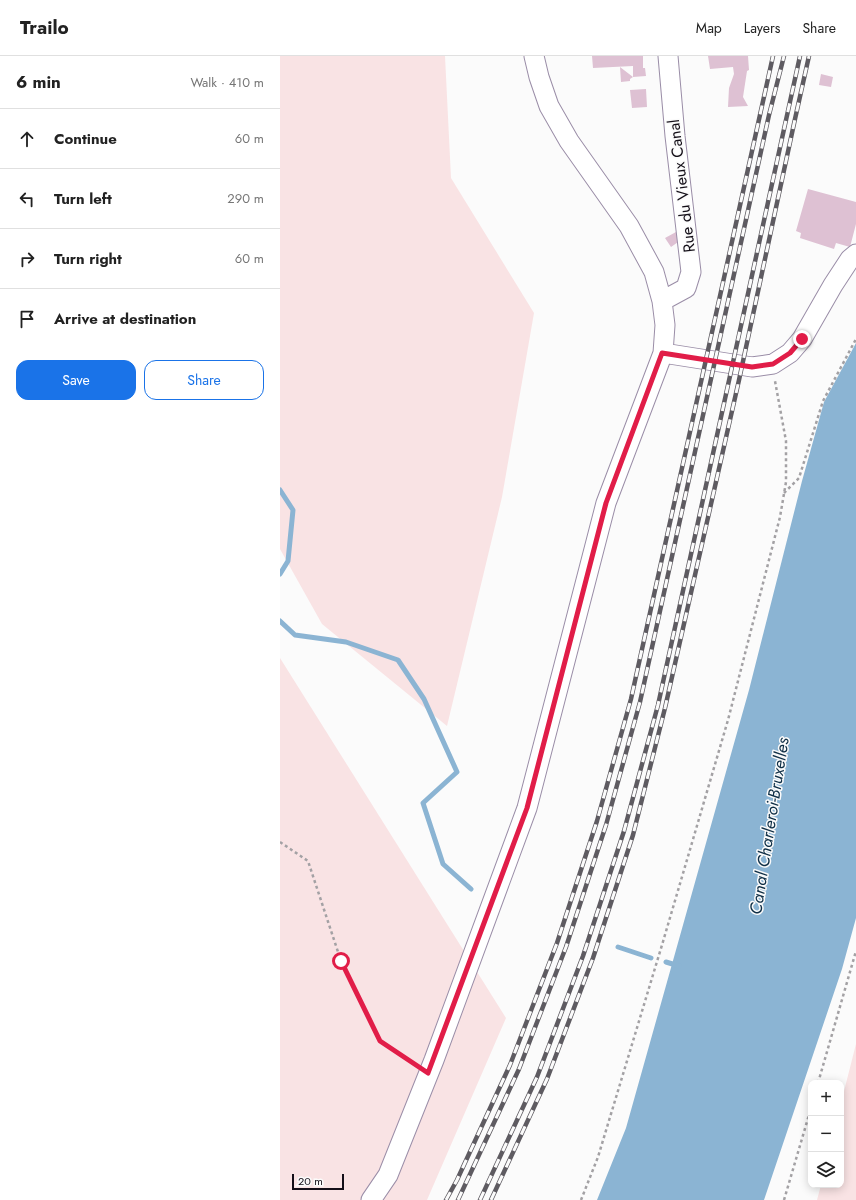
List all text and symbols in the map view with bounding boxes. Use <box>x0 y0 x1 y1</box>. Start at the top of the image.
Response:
text: Trailo <box>20 14 69 41</box>
text: Map <box>696 18 722 38</box>
text: Layers <box>744 18 780 38</box>
text: Share <box>802 18 836 38</box>
text: 6 min <box>16 70 61 94</box>
text: Walk · 410 m <box>190 73 264 92</box>
street label: Rue du Vieux Canal <box>662 118 701 254</box>
icon: ahead <box>16 128 38 150</box>
text: Continue <box>54 128 117 150</box>
text: 60 m <box>235 129 264 148</box>
icon: left <box>16 188 38 210</box>
text: Turn left <box>54 188 112 210</box>
text: 290 m <box>227 189 264 208</box>
icon: right <box>16 248 38 270</box>
text: Turn right <box>54 248 122 270</box>
text: 60 m <box>235 249 264 268</box>
icon: arrive <box>16 308 38 330</box>
text: Arrive at destination <box>54 308 196 330</box>
route end <box>793 330 811 348</box>
button: Save <box>16 360 136 400</box>
button: Share <box>144 360 264 400</box>
water label: Canal Charleroi-Bruxelles <box>743 736 795 916</box>
route start <box>332 952 350 970</box>
map controls <box>808 1080 844 1188</box>
button: + <box>808 1080 844 1116</box>
button: − <box>808 1116 844 1152</box>
button: layers <box>808 1152 844 1188</box>
scale bar <box>292 1172 344 1191</box>
text: 20 m <box>298 1173 323 1189</box>

